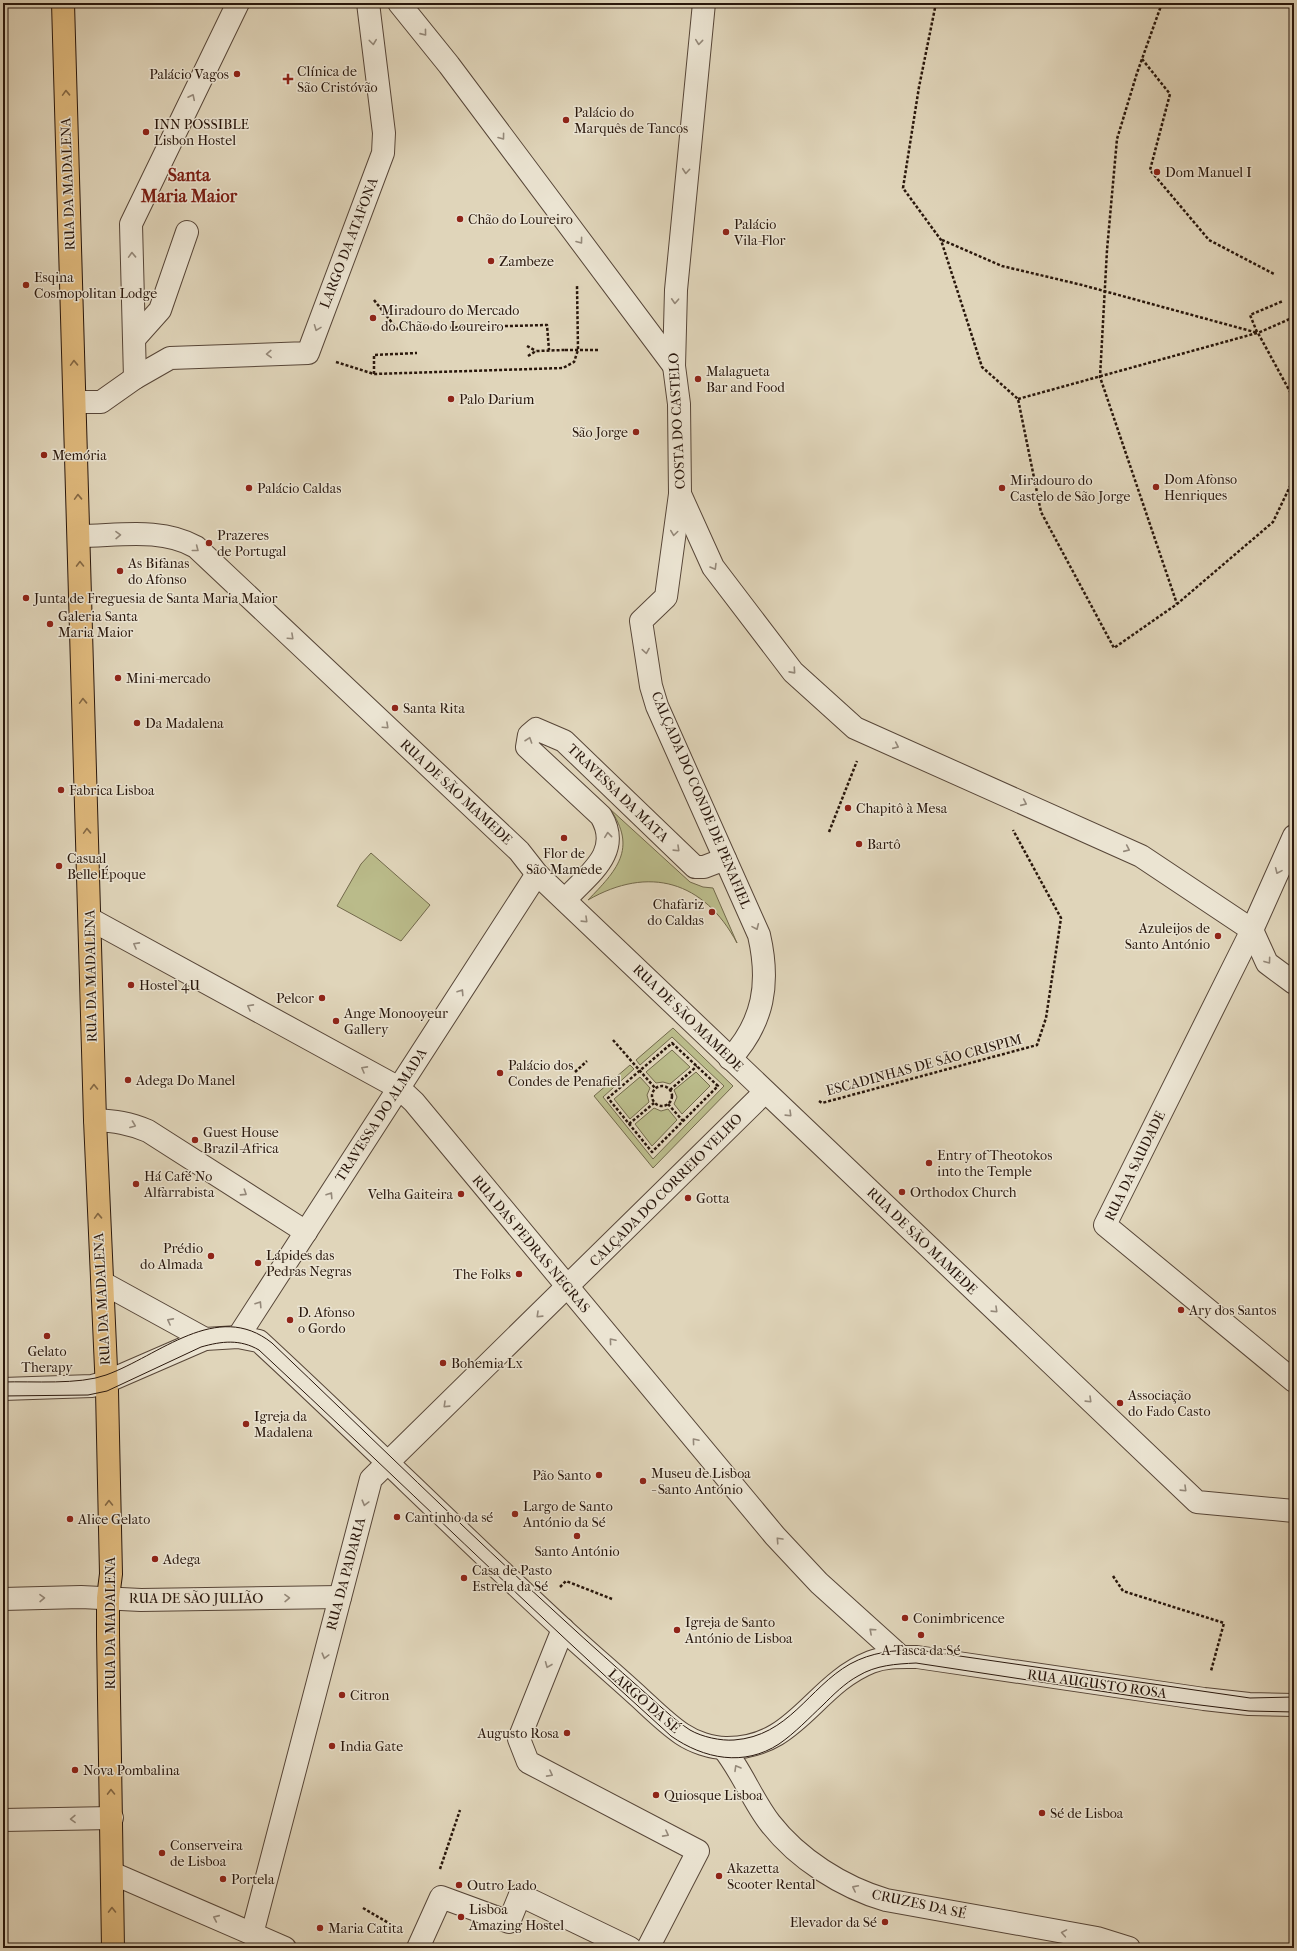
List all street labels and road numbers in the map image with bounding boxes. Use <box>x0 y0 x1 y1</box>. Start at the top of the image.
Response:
street label: RUA DA MADALENA <box>57 116 79 251</box>
street label: LARGO DA ATAFONA <box>316 174 382 311</box>
street label: COSTA DO CASTELO <box>665 352 689 490</box>
street label: CALÇADA DO CONDE DE PENAFIEL <box>647 689 755 912</box>
street label: RUA DE SÃO MAMEDE <box>396 736 516 849</box>
street label: TRAVESSA DA MATA <box>564 740 673 846</box>
street label: RUA DA MADALENA <box>81 909 101 1043</box>
street label: RUA DE SÃO MAMEDE <box>629 961 747 1075</box>
street label: ESCADINHAS DE SÃO CRISPIM <box>824 1031 1024 1099</box>
street label: TRAVESSA DO ALMADA <box>331 1044 431 1185</box>
street label: RUA DA SAUDADE <box>1101 1108 1169 1224</box>
street label: CALÇADA DO CORREIO VELHO <box>586 1110 746 1270</box>
street label: RUA DAS PEDRAS NEGRAS <box>468 1172 594 1316</box>
street label: RUA DE SÃO MAMEDE <box>863 1184 981 1298</box>
street label: RUA DA MADALENA <box>90 1231 114 1366</box>
street label: RUA DA PADARIA <box>323 1515 369 1632</box>
street label: RUA DA MADALENA <box>102 1556 119 1689</box>
street label: RUA DE SÃO JULIÃO <box>129 1590 263 1607</box>
street label: LARGO DA SÉ <box>605 1664 684 1737</box>
street label: RUA AUGUSTO ROSA <box>1026 1666 1169 1702</box>
street label: CRUZES DA SÉ <box>870 1885 969 1922</box>

